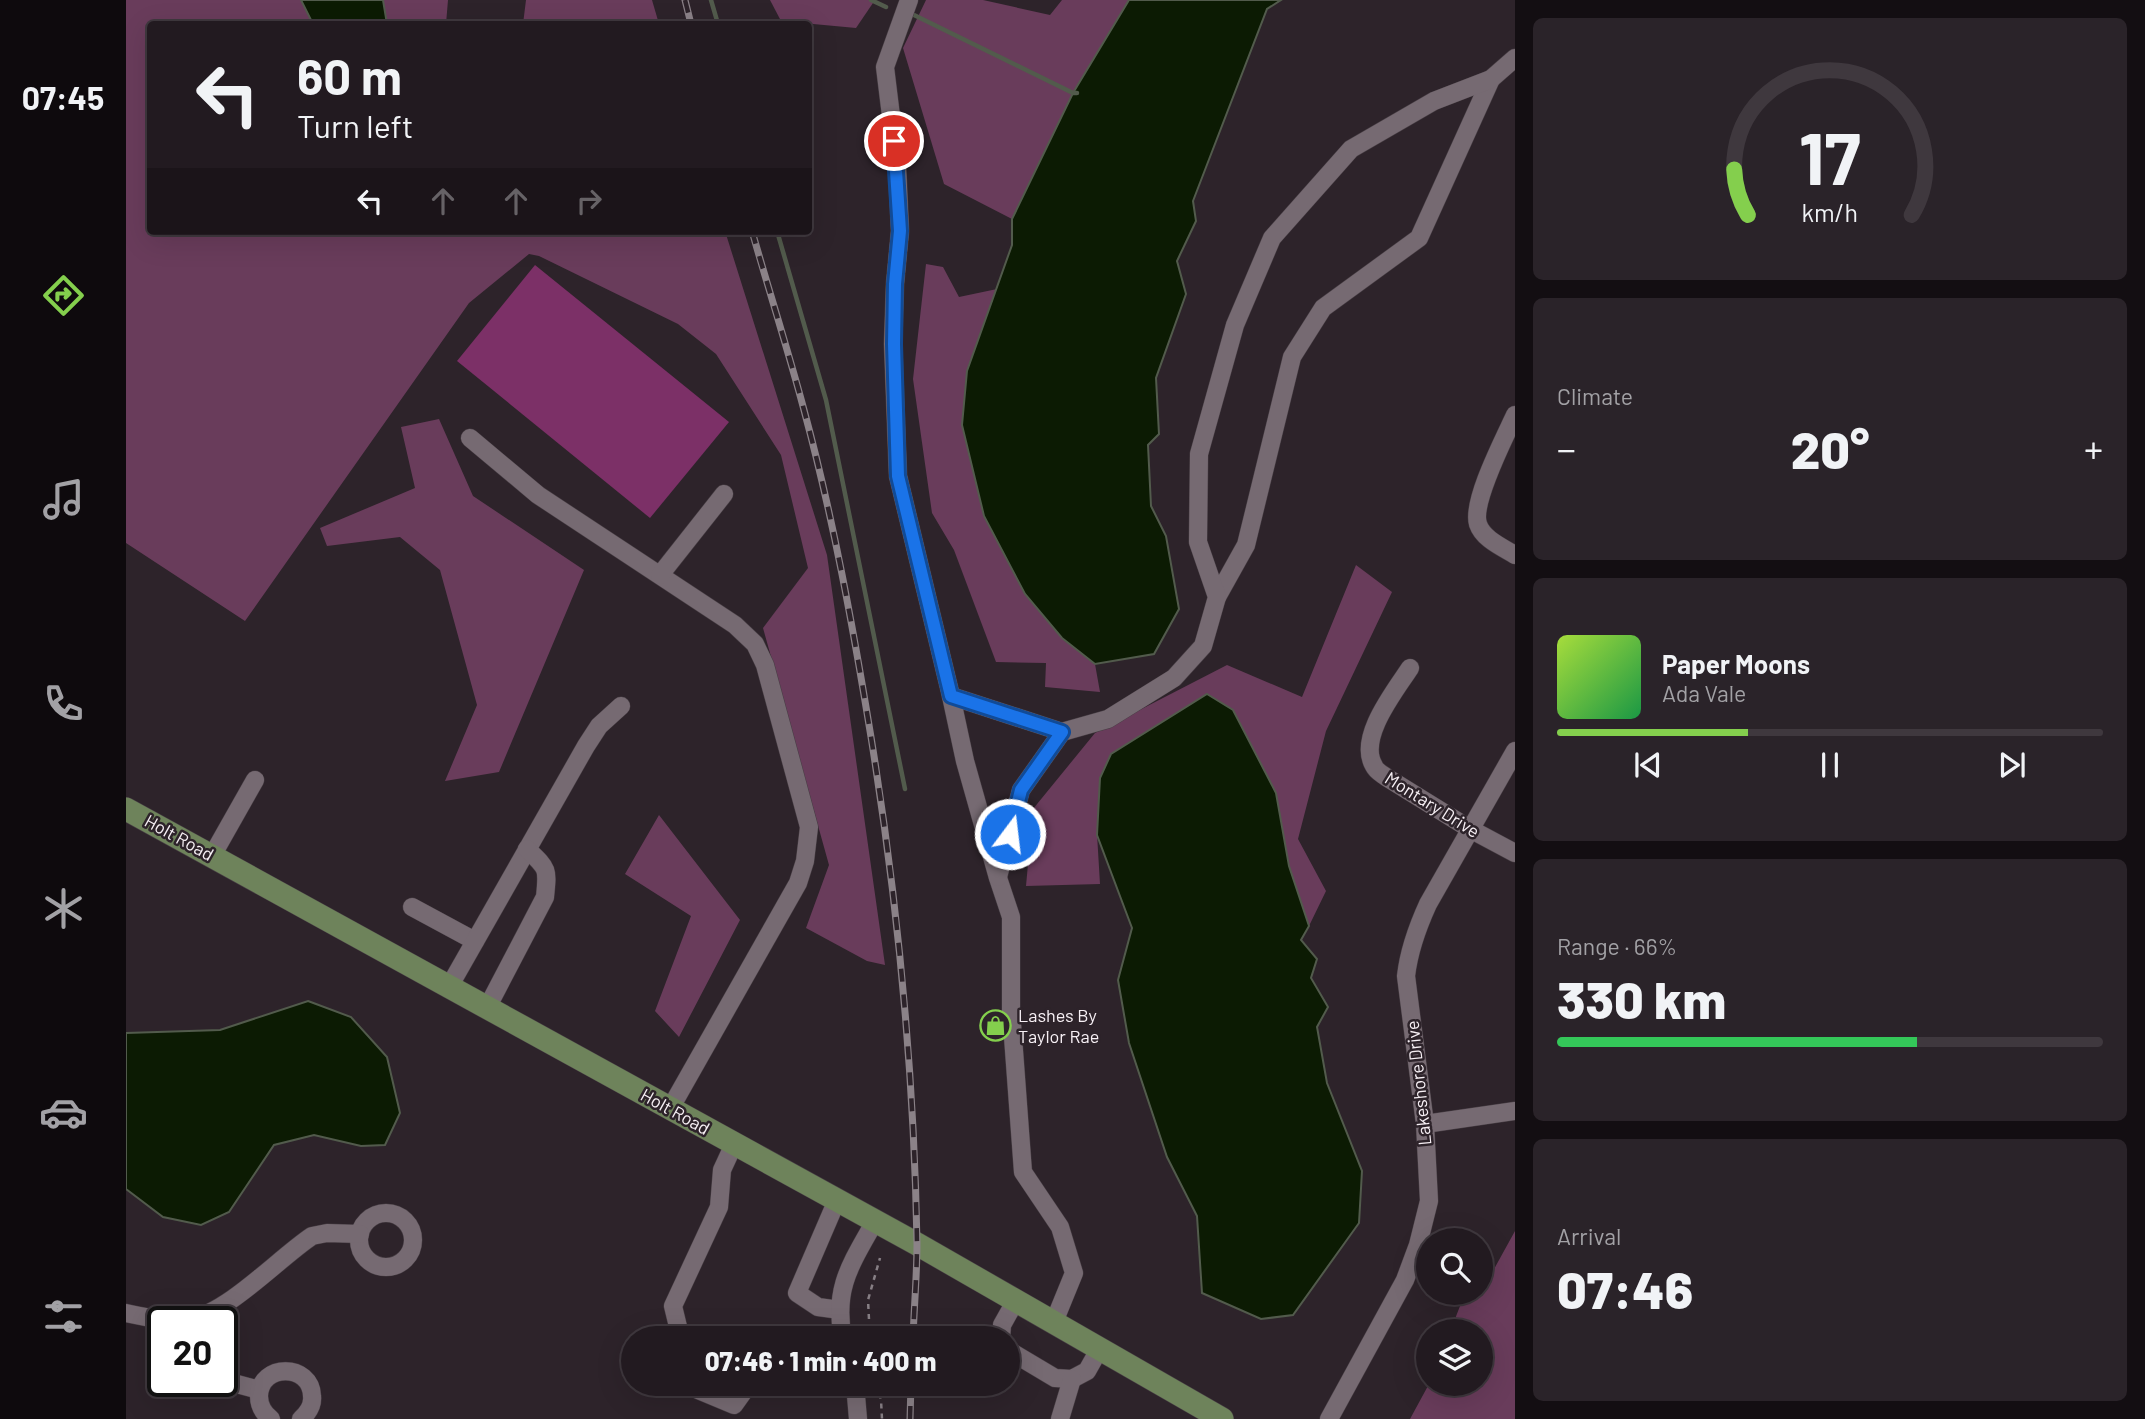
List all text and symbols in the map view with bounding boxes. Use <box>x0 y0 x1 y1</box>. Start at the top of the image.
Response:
text: 60 m <box>297 46 402 105</box>
icon: left <box>182 49 273 140</box>
text: 07:45 <box>22 78 104 116</box>
text: Turn left <box>297 106 414 144</box>
pin <box>864 111 924 171</box>
text: 17 <box>1799 112 1861 200</box>
icon: arrive <box>875 122 913 160</box>
icon: left <box>351 182 389 220</box>
icon: ahead <box>424 182 462 220</box>
icon: ahead <box>497 182 535 220</box>
icon: right <box>570 182 608 220</box>
text: km/h <box>1802 197 1858 227</box>
icon: directions <box>39 271 88 320</box>
text: Climate <box>1557 382 1633 410</box>
text: 20° <box>1791 417 1869 479</box>
text: − <box>1557 425 1576 471</box>
text: + <box>2084 425 2103 471</box>
icon: music <box>39 475 88 524</box>
text: Paper Moons <box>1662 648 1810 679</box>
icon: phone <box>39 679 88 728</box>
text: Ada Vale <box>1662 679 1746 707</box>
icon: previous <box>1629 746 1667 784</box>
icon: pause <box>1811 746 1849 784</box>
icon: next <box>1993 746 2031 784</box>
street label: Montary Drive <box>1381 766 1484 842</box>
position arrow <box>973 797 1047 871</box>
street label: Holt Road <box>141 809 218 865</box>
icon: climate <box>39 884 88 933</box>
text: Range · 66% <box>1557 932 1677 960</box>
text: 330 km <box>1557 967 1726 1029</box>
place label: Lashes By Taylor Rae <box>1018 1004 1099 1047</box>
shop icon: Lashes By Taylor Rae <box>978 1009 1012 1043</box>
street label: Lakeshore Drive <box>1401 1020 1435 1147</box>
street label: Holt Road <box>637 1083 714 1139</box>
icon: car <box>39 1088 88 1137</box>
text: Arrival <box>1557 1222 1621 1250</box>
map controls <box>1416 1228 1493 1396</box>
button: search <box>1416 1228 1493 1305</box>
text: 07:46 <box>1557 1257 1693 1319</box>
icon: filters <box>39 1292 88 1341</box>
speed limit sign: 20 <box>147 1306 238 1397</box>
button: layers <box>1416 1319 1493 1396</box>
text: 07:46 · 1 min · 400 m <box>705 1345 936 1376</box>

